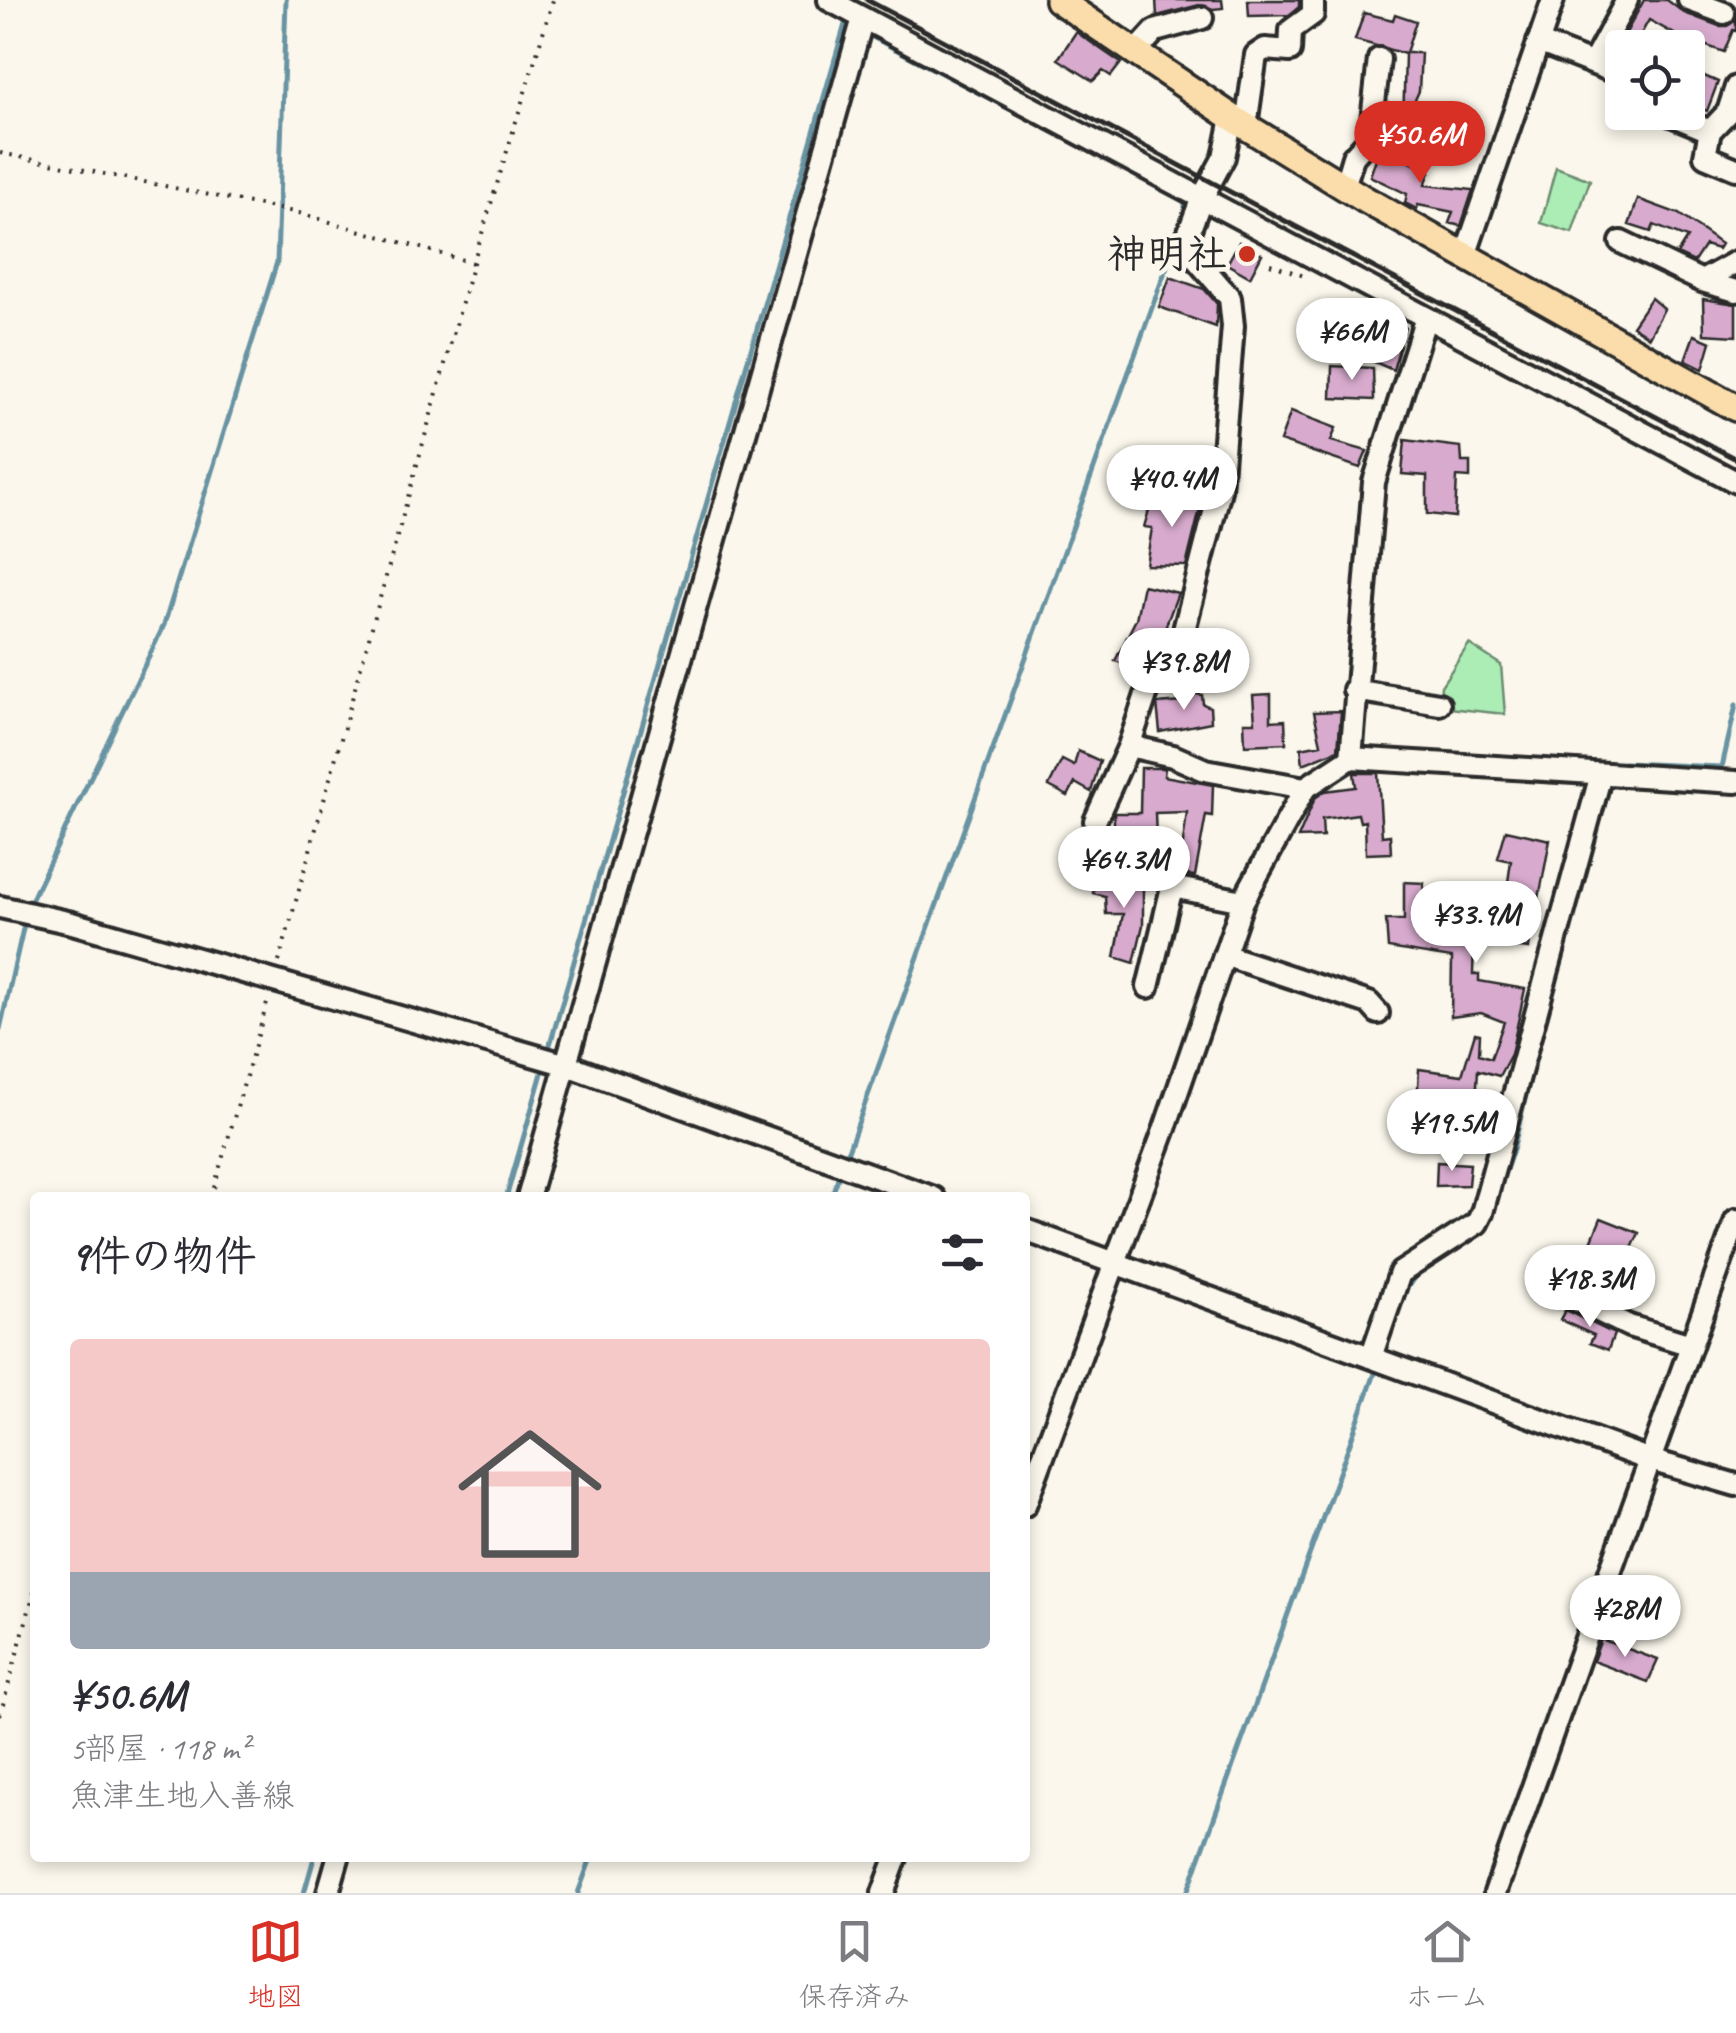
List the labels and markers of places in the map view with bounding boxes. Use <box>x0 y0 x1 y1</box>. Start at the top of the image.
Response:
pin: ¥50.6M <box>1339 101 1501 186</box>
place label: 神明社 <box>1107 229 1227 279</box>
marker: 神明社 <box>1236 243 1258 265</box>
pin: ¥66M <box>1293 298 1411 383</box>
pin: ¥40.4M <box>1091 445 1253 530</box>
pin: ¥39.8M <box>1103 628 1265 713</box>
pin: ¥64.3M <box>1043 826 1205 911</box>
pin: ¥33.9M <box>1395 881 1557 966</box>
pin: ¥19.5M <box>1371 1089 1533 1174</box>
pin: ¥18.3M <box>1509 1245 1671 1330</box>
pin: ¥28M <box>1566 1575 1684 1660</box>

